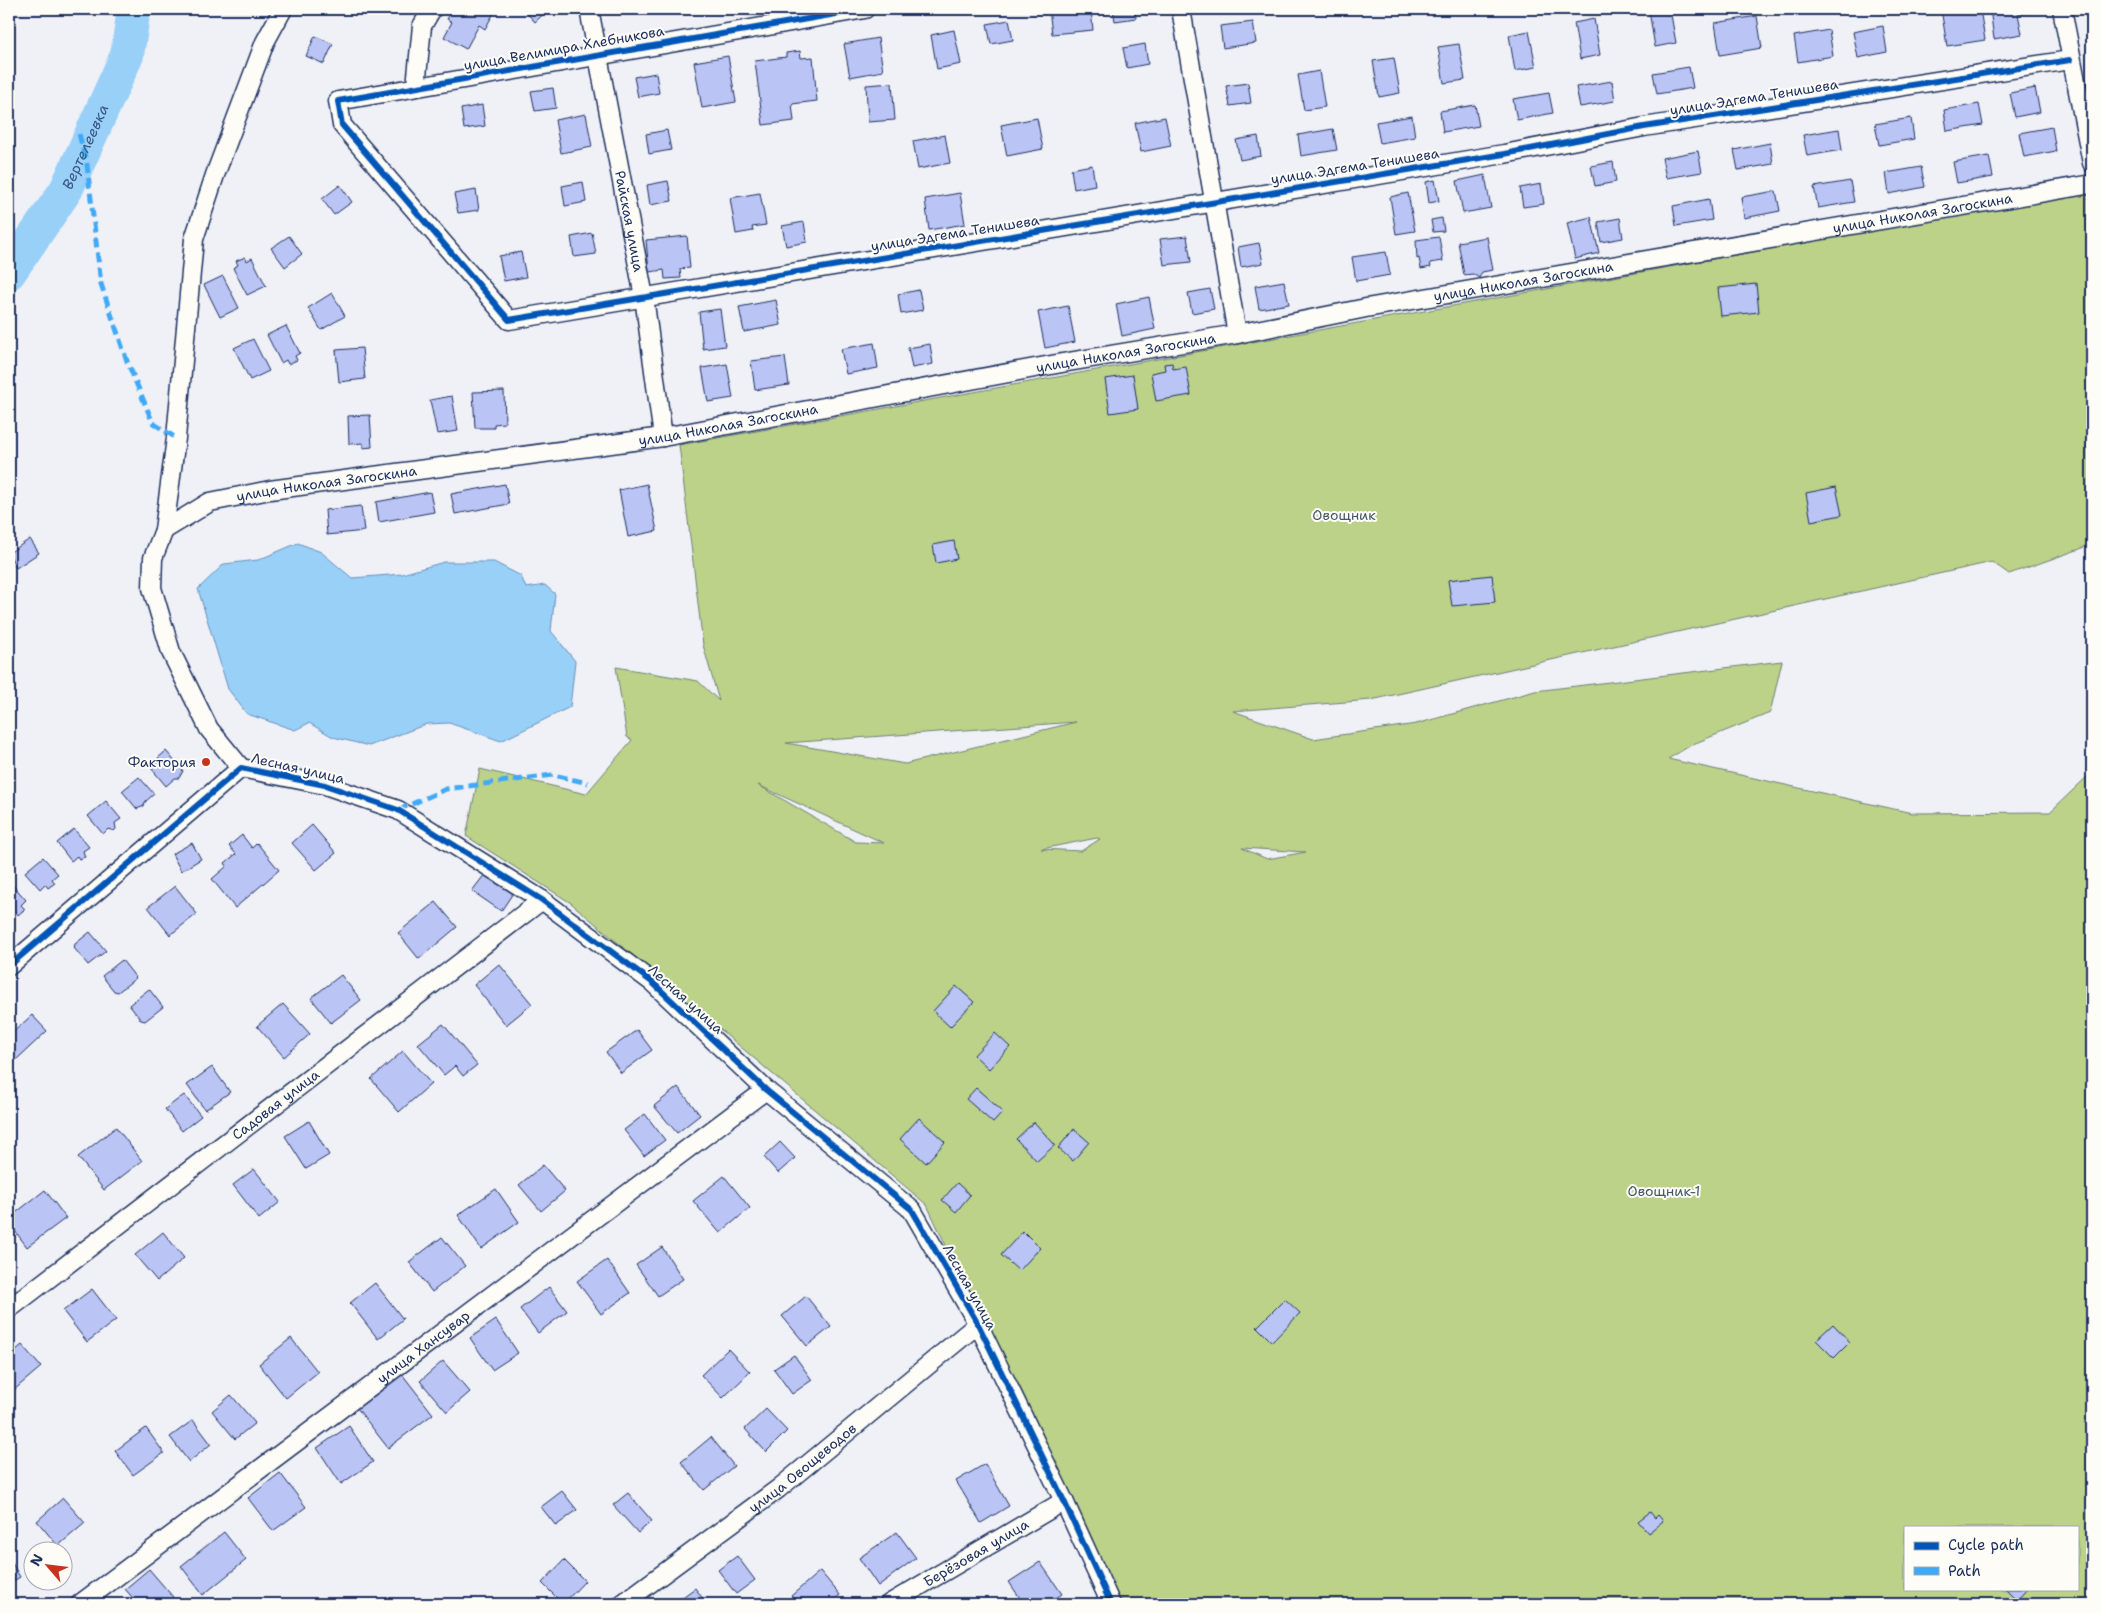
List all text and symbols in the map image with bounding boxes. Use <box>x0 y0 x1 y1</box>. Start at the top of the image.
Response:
street label: улица Велимира Хлебникова <box>462 21 666 75</box>
street label: улица Эдгема Тенишева <box>1669 75 1840 119</box>
water label: Вертелеевка <box>58 101 113 193</box>
street label: улица Эдгема Тенишева <box>1270 144 1441 188</box>
street label: Райская улица <box>611 169 648 274</box>
street label: улица Николая Загоскина <box>1831 189 2014 237</box>
street label: улица Эдгема Тенишева <box>870 211 1041 255</box>
street label: улица Николая Загоскина <box>1432 257 1615 305</box>
street label: улица Николая Загоскина <box>1034 329 1217 377</box>
street label: улица Николая Загоскина <box>637 399 820 449</box>
street label: улица Николая Загоскина <box>235 461 418 506</box>
park label: Овощник <box>1312 506 1376 524</box>
street label: Лесная улица <box>250 749 347 788</box>
place label: Фактория <box>128 753 196 771</box>
marker: Фактория <box>200 756 212 768</box>
street label: Лесная улица <box>645 960 728 1038</box>
street label: Садовая улица <box>228 1065 323 1144</box>
park label: Овощник-1 <box>1628 1182 1700 1200</box>
street label: Лесная улица <box>939 1241 1001 1333</box>
street label: улица Хансувар <box>373 1306 473 1387</box>
street label: улица Овощеводов <box>745 1419 860 1517</box>
street label: Берёзовая улица <box>920 1515 1032 1591</box>
legend <box>1904 1526 2078 1590</box>
text: Cycle path <box>1948 1535 2024 1555</box>
north arrow <box>22 1540 72 1590</box>
text: N <box>26 1551 47 1569</box>
text: Path <box>1948 1561 1981 1581</box>

